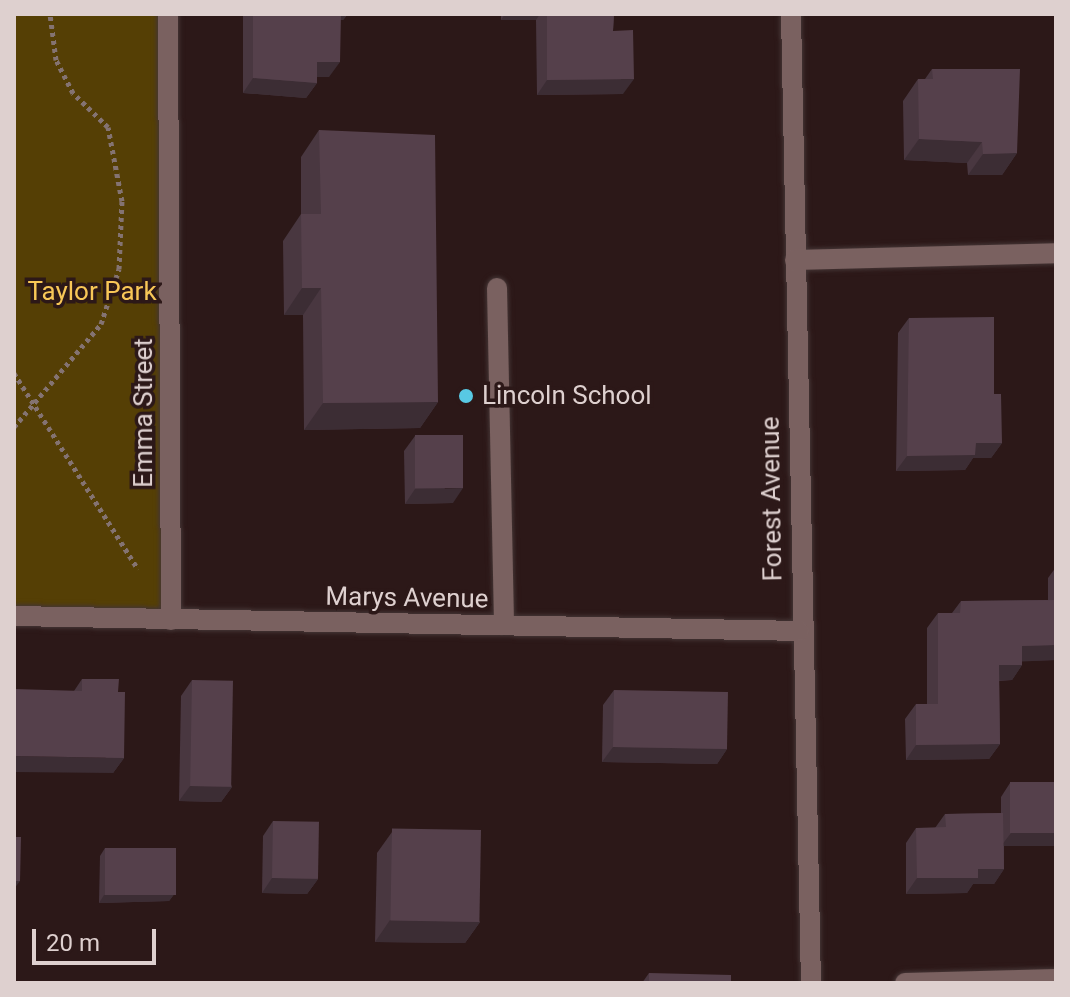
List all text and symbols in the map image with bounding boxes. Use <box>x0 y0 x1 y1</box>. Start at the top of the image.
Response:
park label: Taylor Park <box>27 276 157 308</box>
street label: Emma Street <box>128 338 160 488</box>
place label: Lincoln School <box>482 380 652 412</box>
marker: Lincoln School <box>457 387 475 405</box>
street label: Forest Avenue <box>755 416 789 582</box>
street label: Marys Avenue <box>325 581 489 615</box>
scale bar <box>36 913 160 963</box>
text: 20 m <box>46 929 100 957</box>

